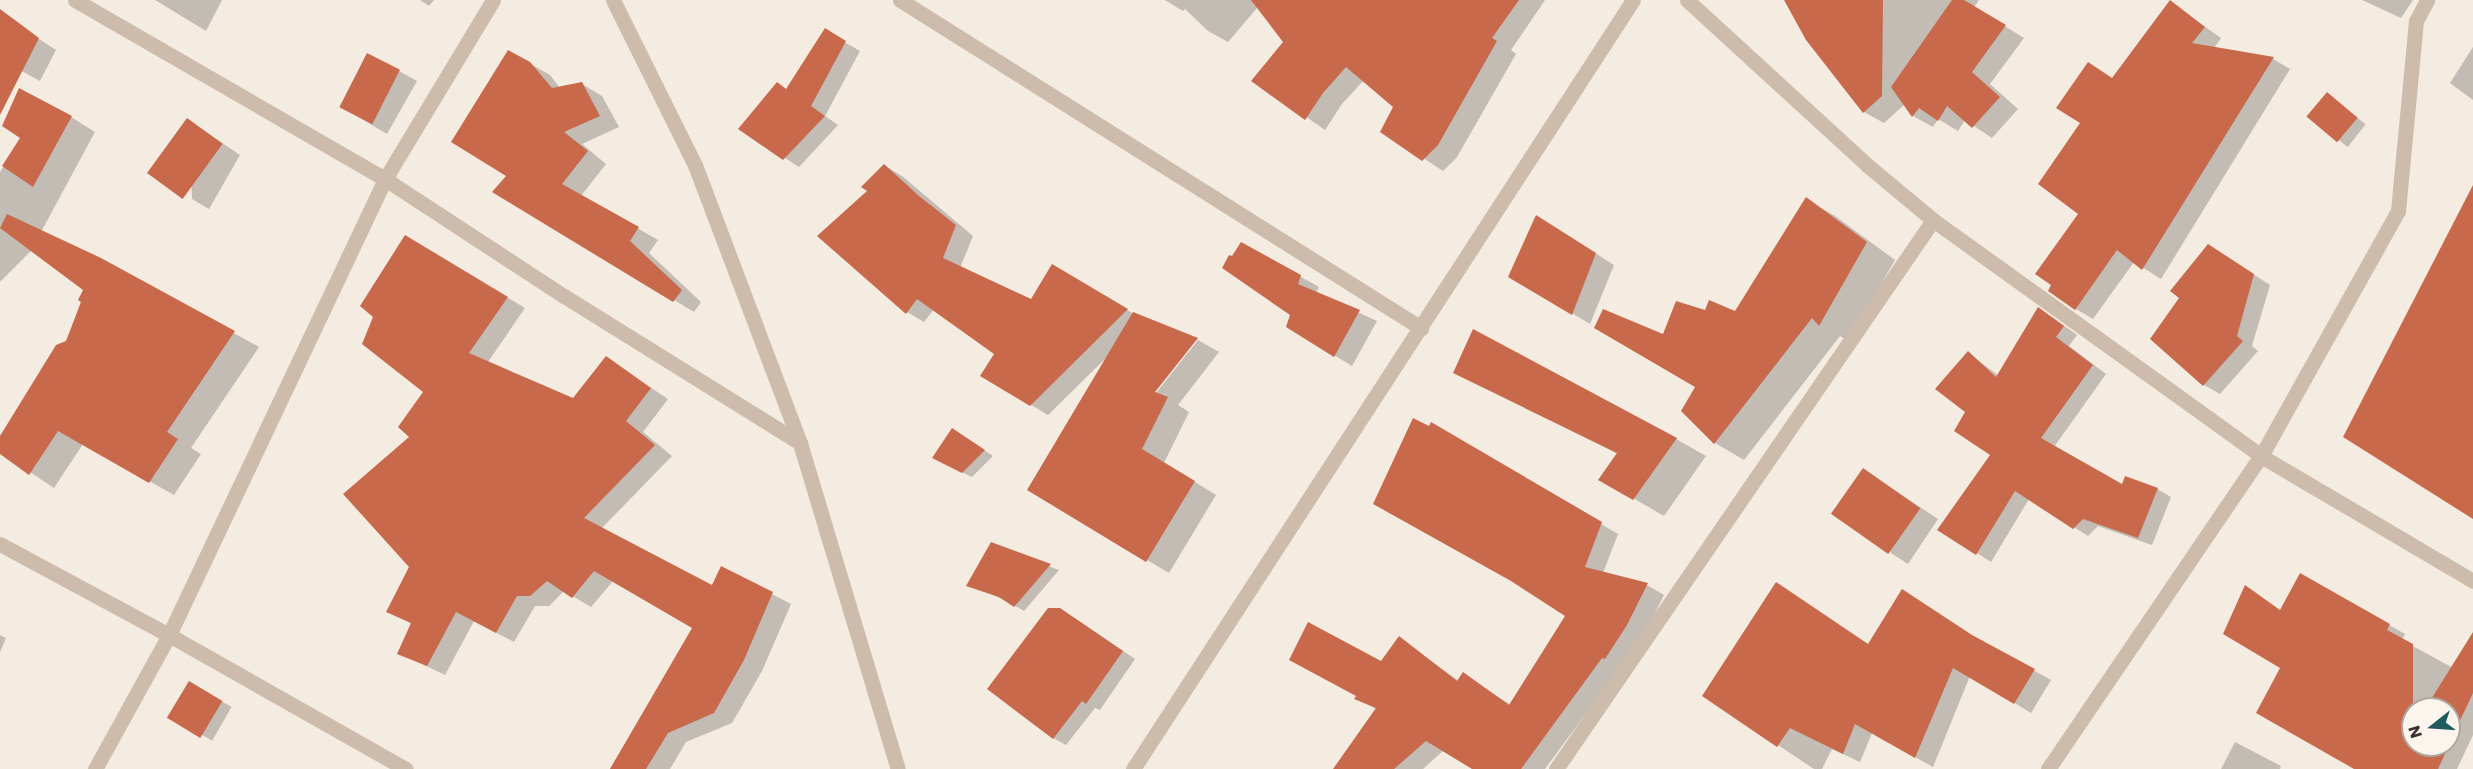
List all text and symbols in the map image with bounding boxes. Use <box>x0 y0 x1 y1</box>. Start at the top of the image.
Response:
north arrow <box>2401 697 2461 757</box>
text: N <box>2402 723 2428 741</box>

